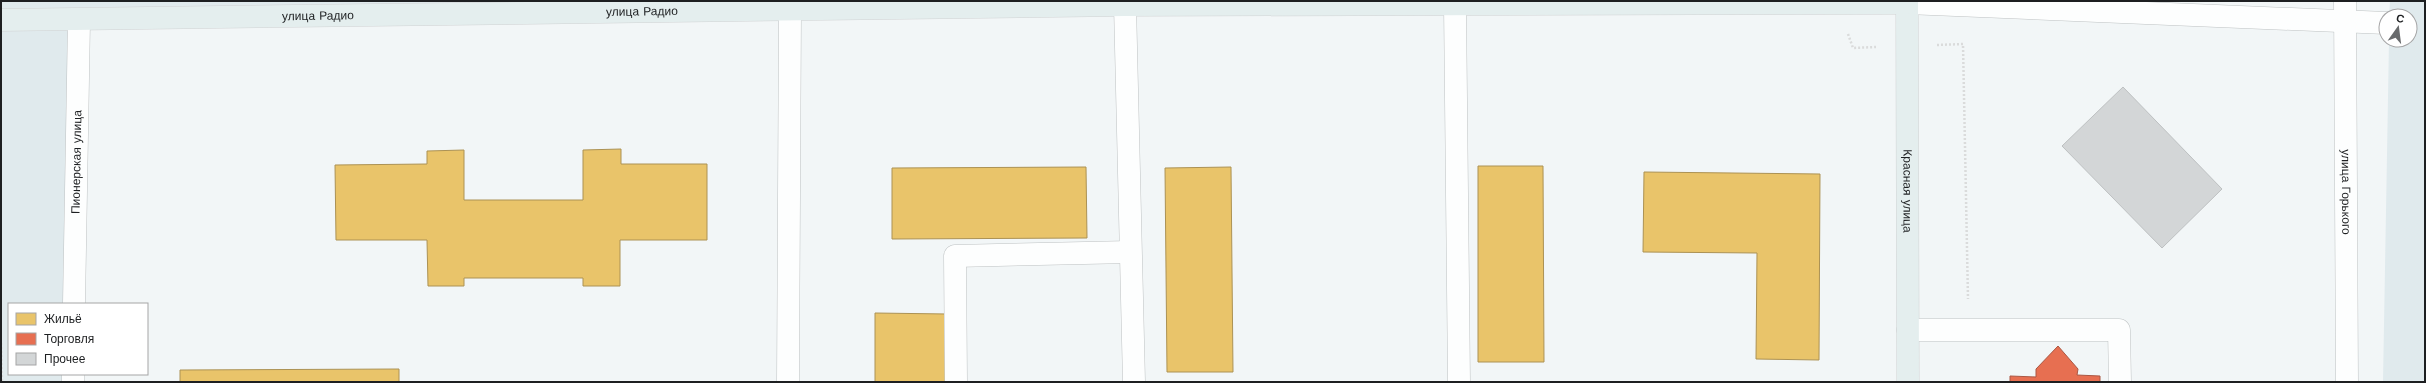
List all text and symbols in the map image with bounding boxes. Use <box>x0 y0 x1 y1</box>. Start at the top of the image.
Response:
street label: улица Радио <box>606 4 678 19</box>
street label: улица Радио <box>282 8 354 23</box>
north arrow <box>2378 8 2418 48</box>
text: С <box>2395 12 2406 26</box>
street label: Пионерская улица <box>69 110 84 214</box>
street label: Красная улица <box>1900 149 1915 233</box>
street label: улица Горького <box>2339 149 2353 235</box>
legend <box>8 303 148 375</box>
text: Жильё <box>44 312 82 326</box>
text: Торговля <box>44 332 94 346</box>
text: Прочее <box>44 352 86 366</box>

